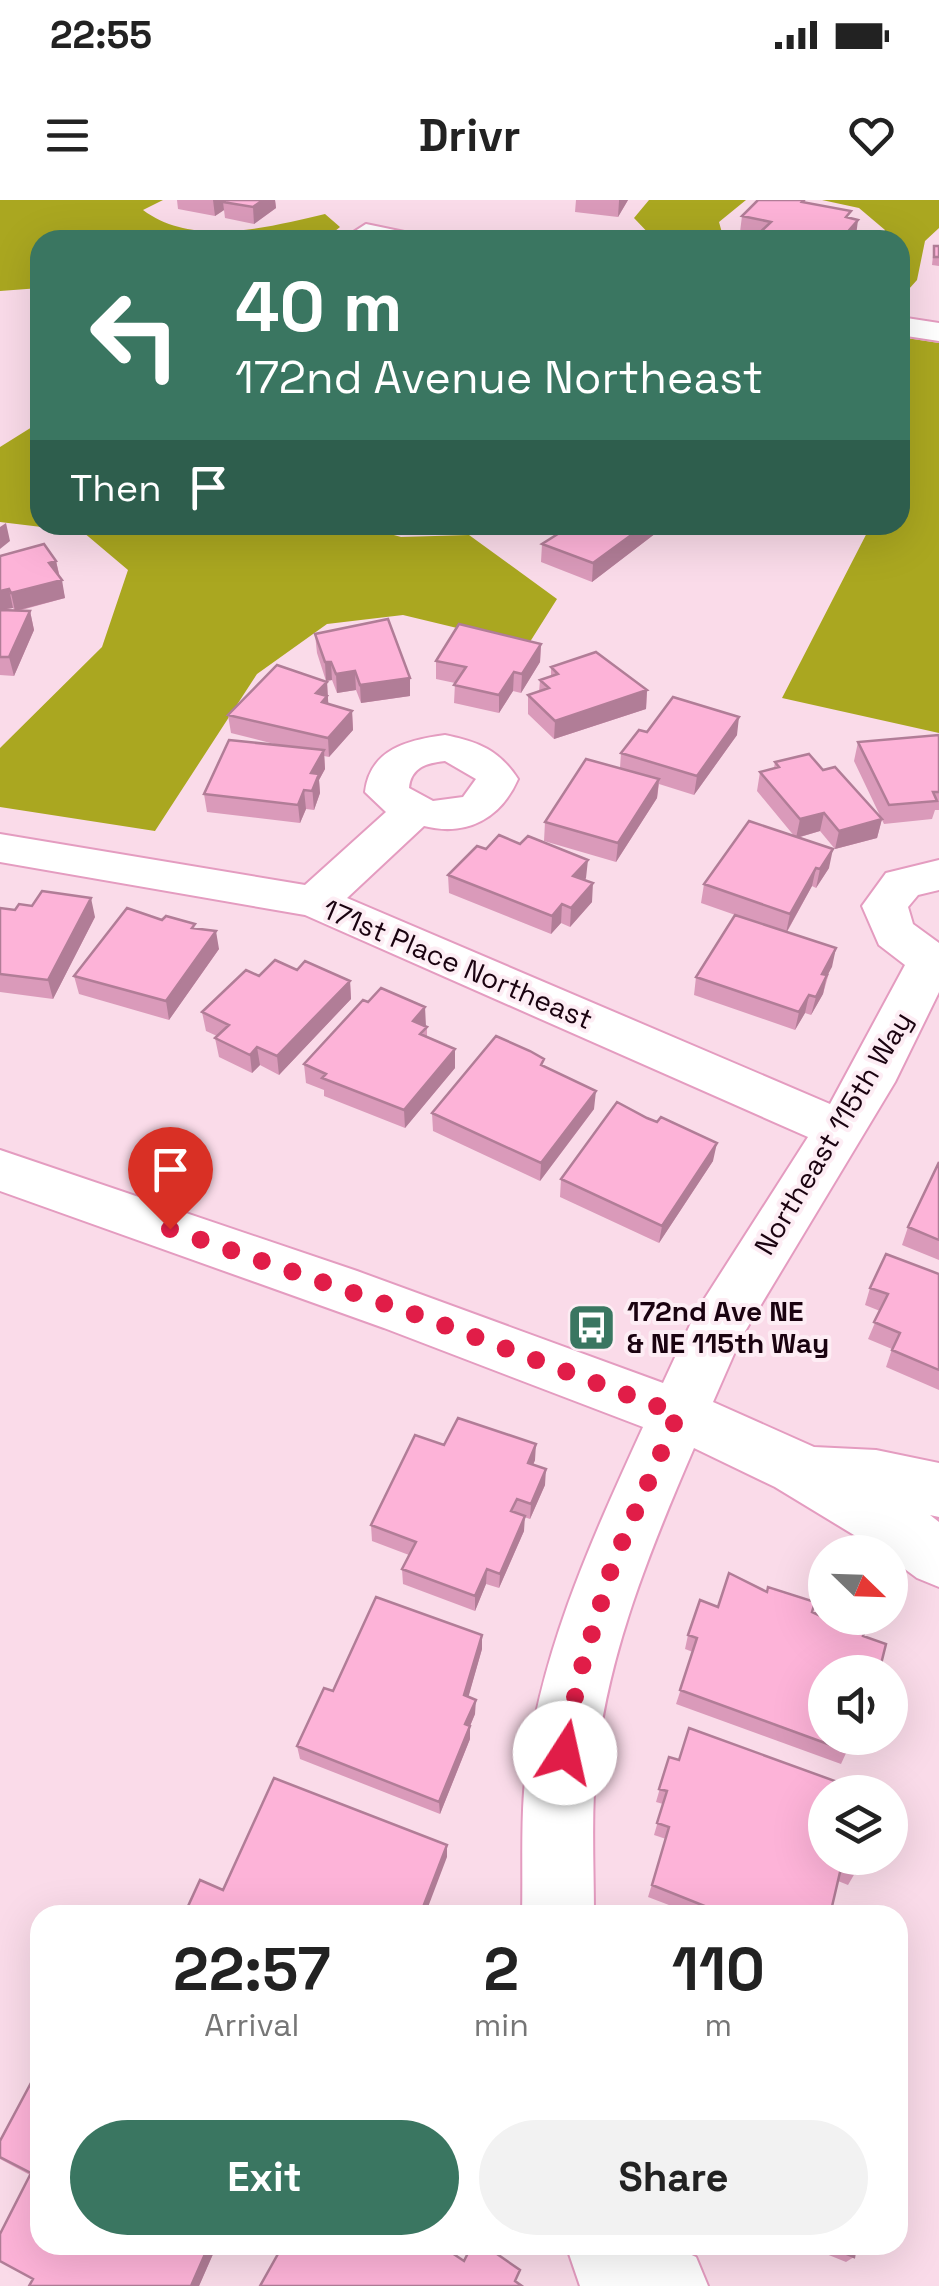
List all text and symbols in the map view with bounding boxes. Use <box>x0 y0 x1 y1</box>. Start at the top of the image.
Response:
text: 22:55 <box>50 11 152 59</box>
text: Drivr <box>418 107 521 164</box>
icon: menu <box>40 108 95 163</box>
icon: heart <box>844 108 899 163</box>
text: 40 m <box>235 262 402 351</box>
icon: left <box>70 270 200 400</box>
text: 172nd Avenue Northeast <box>235 349 763 406</box>
icon: arrive <box>181 460 236 515</box>
text: Then <box>70 464 161 512</box>
street label: 171st Place Northeast <box>318 891 598 1037</box>
street label: Northeast 115th Way <box>746 1005 920 1261</box>
pin <box>128 1127 213 1230</box>
icon: arrive <box>143 1142 198 1197</box>
place label: 172nd Ave NE & NE 115th Way <box>627 1293 829 1361</box>
bus stop icon: 172nd Ave NE & NE 115th Way <box>566 1301 618 1353</box>
north arrow <box>808 1535 908 1635</box>
map controls <box>808 1535 908 1875</box>
button: sound <box>808 1655 908 1755</box>
position arrow <box>513 1701 617 1805</box>
button: layers <box>808 1775 908 1875</box>
text: 22:57 <box>173 1931 331 2008</box>
text: 2 <box>483 1931 519 2008</box>
text: 110 <box>672 1931 765 2008</box>
text: Arrival <box>204 2005 299 2045</box>
text: min <box>474 2005 529 2045</box>
text: m <box>705 2005 732 2045</box>
button: Exit <box>70 2120 459 2235</box>
button: Share <box>479 2120 868 2235</box>

